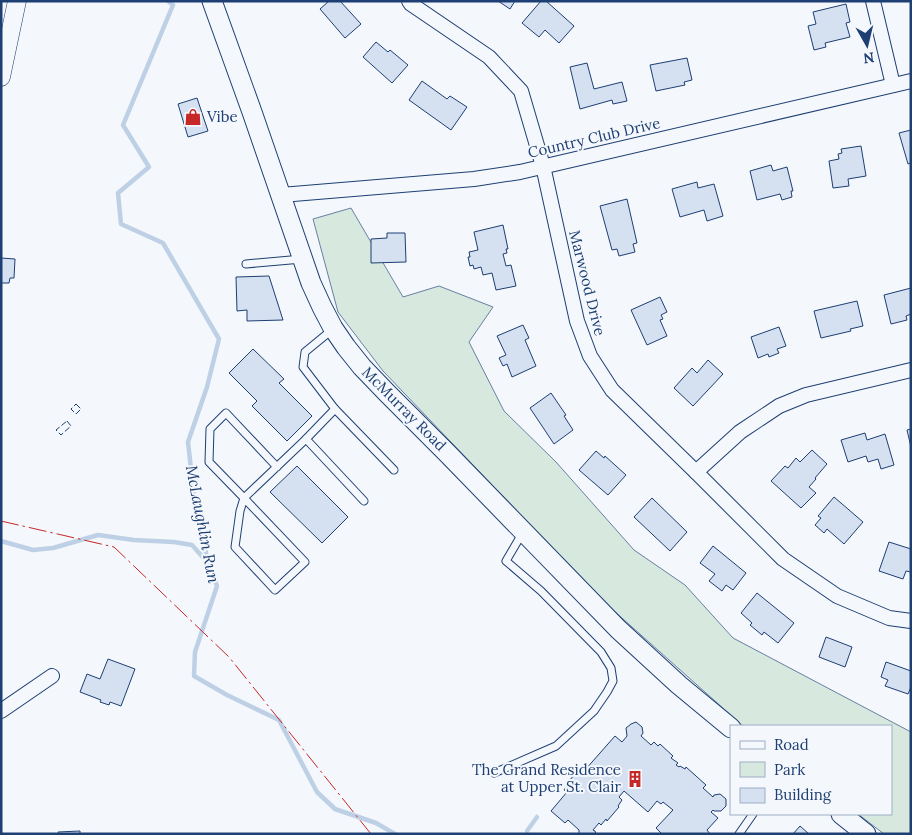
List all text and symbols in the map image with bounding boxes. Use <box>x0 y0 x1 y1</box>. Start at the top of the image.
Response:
north arrow <box>842 20 892 70</box>
text: N <box>862 48 875 68</box>
shop icon: Vibe <box>183 107 203 127</box>
place label: Vibe <box>206 107 238 126</box>
street label: Country Club Drive <box>526 113 662 162</box>
street label: Marwood Drive <box>565 228 610 338</box>
street label: McMurray Road <box>358 363 450 455</box>
water label: McLaughlin Run <box>182 463 224 585</box>
legend <box>730 725 892 815</box>
text: Road <box>774 735 809 754</box>
place label: The Grand Residence at Upper St. Clair <box>472 760 622 796</box>
text: Park <box>774 760 805 779</box>
building icon: The Grand Residence at Upper St. Clair <box>625 769 645 789</box>
text: Building <box>774 785 832 804</box>

